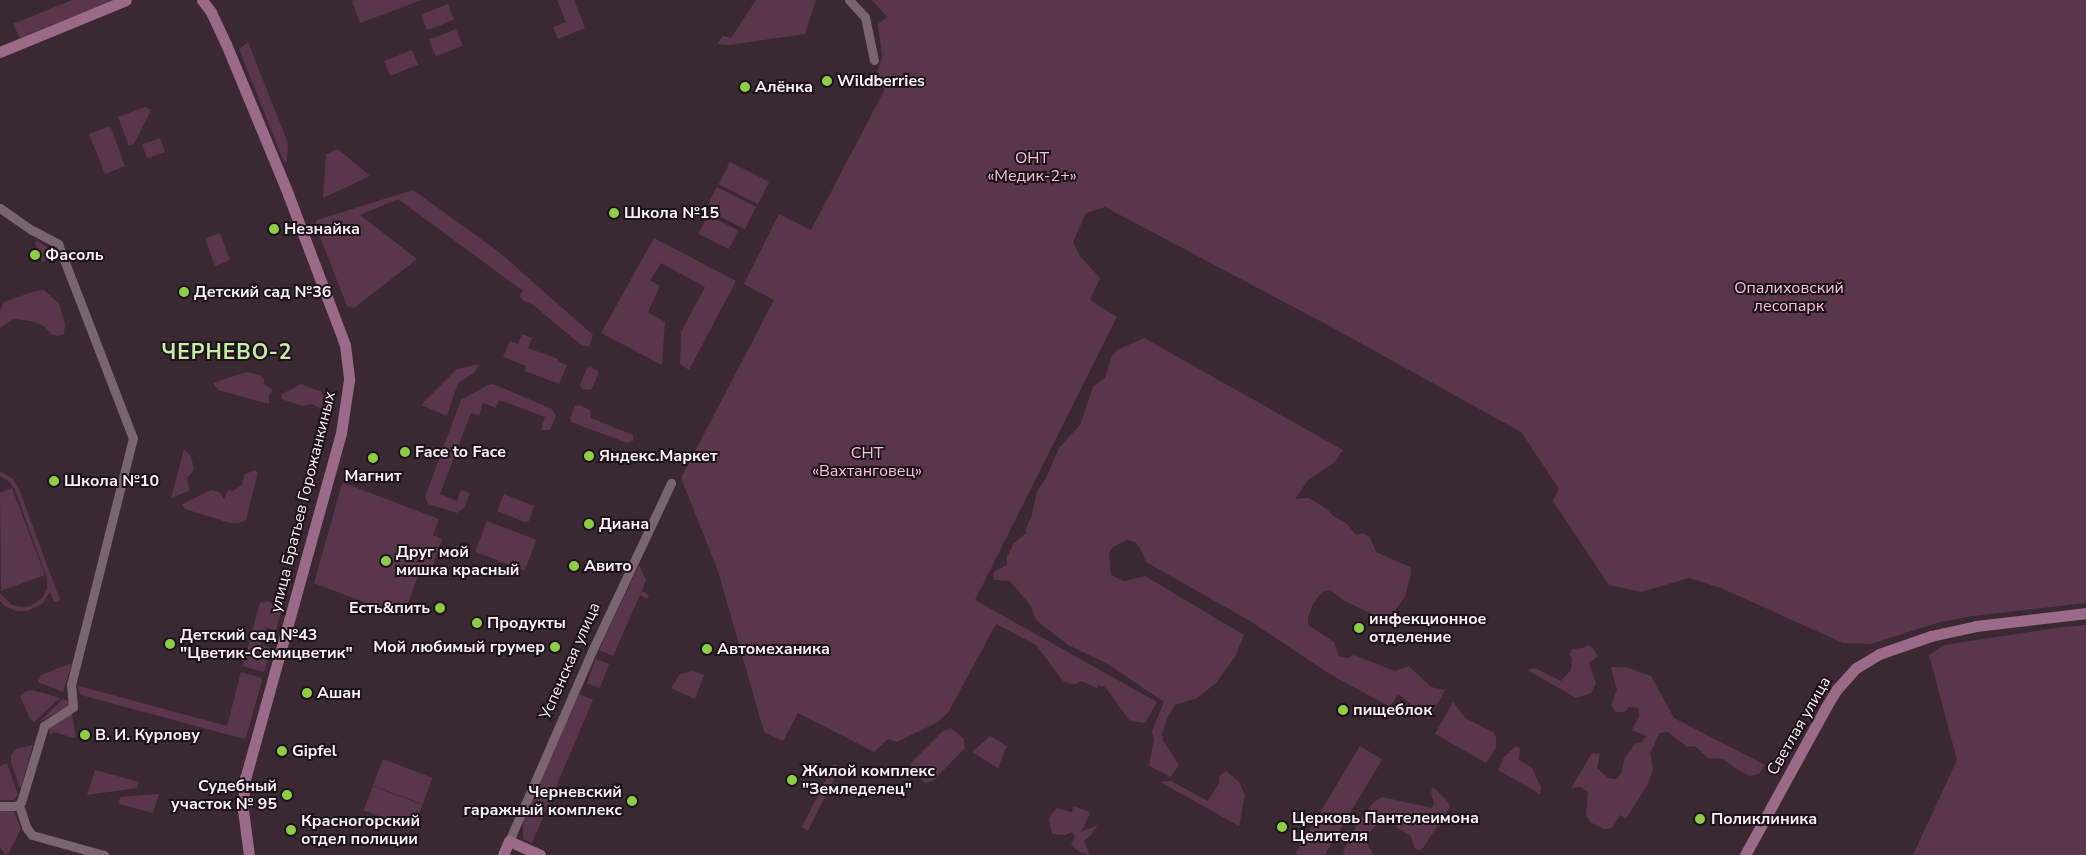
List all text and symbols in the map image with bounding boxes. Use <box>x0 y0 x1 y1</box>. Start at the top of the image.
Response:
place label: Wildberries <box>837 71 925 91</box>
marker: Wildberries <box>821 75 833 87</box>
place label: Алёнка <box>755 77 813 97</box>
marker: Алёнка <box>739 81 751 93</box>
park label: ОНТ «Медик-2+» <box>987 148 1077 186</box>
place label: Школа №15 <box>624 203 719 223</box>
marker: Школа №15 <box>608 207 620 219</box>
place label: Незнайка <box>284 219 360 239</box>
marker: Незнайка <box>268 223 280 235</box>
place label: Фасоль <box>45 245 104 265</box>
marker: Фасоль <box>29 249 41 261</box>
park label: Опалиховский лесопарк <box>1734 278 1844 316</box>
place label: Детский сад №36 <box>194 282 331 302</box>
marker: Детский сад №36 <box>178 286 190 298</box>
district label: ЧЕРНЕВО-2 <box>160 339 294 365</box>
street label: улица Братьев Горожанкиных <box>266 390 340 614</box>
place label: Face to Face <box>415 442 506 462</box>
park label: СНТ «Вахтанговец» <box>812 443 922 481</box>
marker: Face to Face <box>399 446 411 458</box>
place label: Яндекс.Маркет <box>599 446 717 466</box>
marker: Яндекс.Маркет <box>583 450 595 462</box>
marker: Магнит <box>367 452 379 464</box>
place label: Магнит <box>344 466 402 486</box>
place label: Школа №10 <box>64 471 159 491</box>
marker: Школа №10 <box>48 475 60 487</box>
place label: Диана <box>599 514 649 534</box>
marker: Диана <box>583 518 595 530</box>
place label: Друг мой мишка красный <box>396 542 520 580</box>
marker: Друг мой мишка красный <box>380 555 392 567</box>
place label: Авито <box>584 556 632 576</box>
marker: Авито <box>568 560 580 572</box>
place label: Есть&пить <box>349 598 430 618</box>
street label: Успенская улица <box>536 599 604 723</box>
marker: Есть&пить <box>434 602 446 614</box>
place label: инфекционное отделение <box>1369 609 1487 647</box>
place label: Продукты <box>487 613 566 633</box>
marker: Продукты <box>471 617 483 629</box>
marker: инфекционное отделение <box>1353 622 1365 634</box>
place label: Детский сад №43 "Цветик-Семицветик" <box>180 625 353 663</box>
place label: Мой любимый грумер <box>373 637 545 657</box>
marker: Детский сад №43 "Цветик-Семицветик" <box>164 638 176 650</box>
place label: Автомеханика <box>717 639 830 659</box>
marker: Мой любимый грумер <box>549 641 561 653</box>
marker: Автомеханика <box>701 643 713 655</box>
street label: Светлая улица <box>1763 673 1835 779</box>
place label: Ашан <box>317 683 361 703</box>
marker: Ашан <box>301 687 313 699</box>
place label: пищеблок <box>1353 700 1432 720</box>
marker: пищеблок <box>1337 704 1349 716</box>
place label: В. И. Курлову <box>95 725 200 745</box>
marker: В. И. Курлову <box>79 729 91 741</box>
place label: Gipfel <box>292 741 337 761</box>
marker: Gipfel <box>276 745 288 757</box>
place label: Жилой комплекс "Земледелец" <box>802 761 935 799</box>
marker: Жилой комплекс "Земледелец" <box>786 774 798 786</box>
place label: Судебный участок № 95 <box>171 776 277 814</box>
place label: Черневский гаражный комплекс <box>463 782 622 820</box>
marker: Судебный участок № 95 <box>281 789 293 801</box>
marker: Черневский гаражный комплекс <box>626 795 638 807</box>
place label: Церковь Пантелеимона Целителя <box>1292 808 1479 846</box>
place label: Поликлиника <box>1711 809 1817 829</box>
place label: Красногорский отдел полиции <box>301 811 420 849</box>
marker: Поликлиника <box>1693 812 1707 826</box>
marker: Церковь Пантелеимона Целителя <box>1276 821 1288 833</box>
marker: Красногорский отдел полиции <box>285 824 297 836</box>

